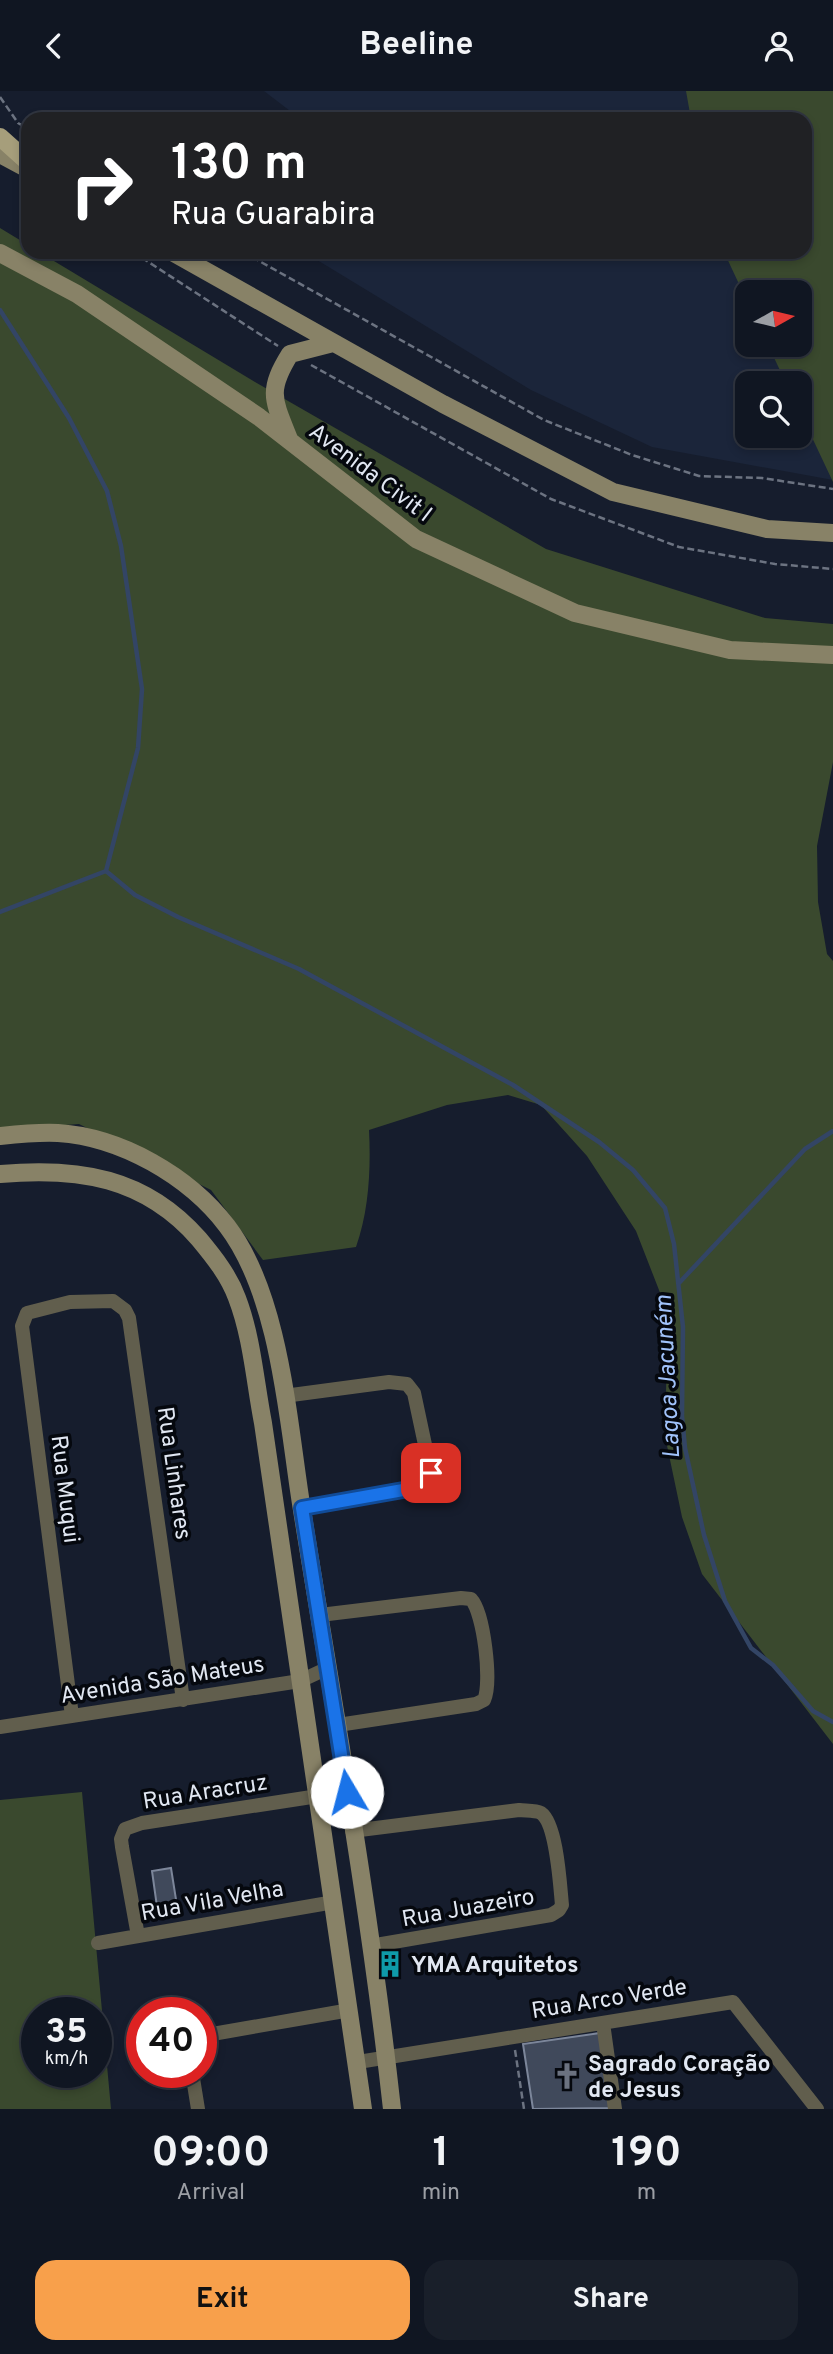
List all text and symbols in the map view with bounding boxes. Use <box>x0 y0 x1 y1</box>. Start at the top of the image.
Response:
text: Beeline <box>360 26 473 66</box>
icon: back <box>35 27 73 65</box>
icon: person <box>760 27 798 65</box>
text: 130 m <box>171 135 307 197</box>
icon: right <box>56 140 147 231</box>
text: Rua Guarabira <box>171 196 375 236</box>
north arrow <box>735 280 812 357</box>
map controls <box>735 280 812 448</box>
button: search <box>735 371 812 448</box>
street label: Avenida Civit I <box>302 418 437 530</box>
water label: Lagoa Jacuném <box>650 1294 688 1459</box>
street label: Rua Linhares <box>149 1405 196 1542</box>
street label: Rua Muqui <box>43 1434 85 1545</box>
pin <box>401 1443 461 1503</box>
icon: arrive <box>412 1454 450 1492</box>
street label: Avenida São Mateus <box>58 1651 266 1712</box>
position arrow <box>310 1755 384 1829</box>
street label: Rua Aracruz <box>141 1769 270 1818</box>
street label: Rua Vila Velha <box>139 1876 286 1929</box>
street label: Rua Juazeiro <box>400 1884 537 1935</box>
building icon: YMA Arquitetos <box>375 1949 405 1979</box>
place label: YMA Arquitetos <box>411 1952 578 1981</box>
street label: Rua Arco Verde <box>530 1974 689 2027</box>
speed limit sign: 40 <box>126 1997 217 2088</box>
text: 35 <box>45 2011 88 2055</box>
text: km/h <box>45 2048 88 2071</box>
place label: Sagrado Coração de Jesus <box>588 2051 770 2106</box>
church icon: Sagrado Coração de Jesus <box>552 2061 582 2091</box>
text: 09:00 <box>151 2128 270 2181</box>
text: 1 <box>432 2128 449 2181</box>
text: 190 <box>611 2128 682 2181</box>
text: Arrival <box>177 2179 245 2208</box>
text: min <box>422 2179 460 2208</box>
text: m <box>637 2179 656 2208</box>
button: Exit <box>35 2260 410 2340</box>
button: Share <box>424 2260 798 2340</box>

